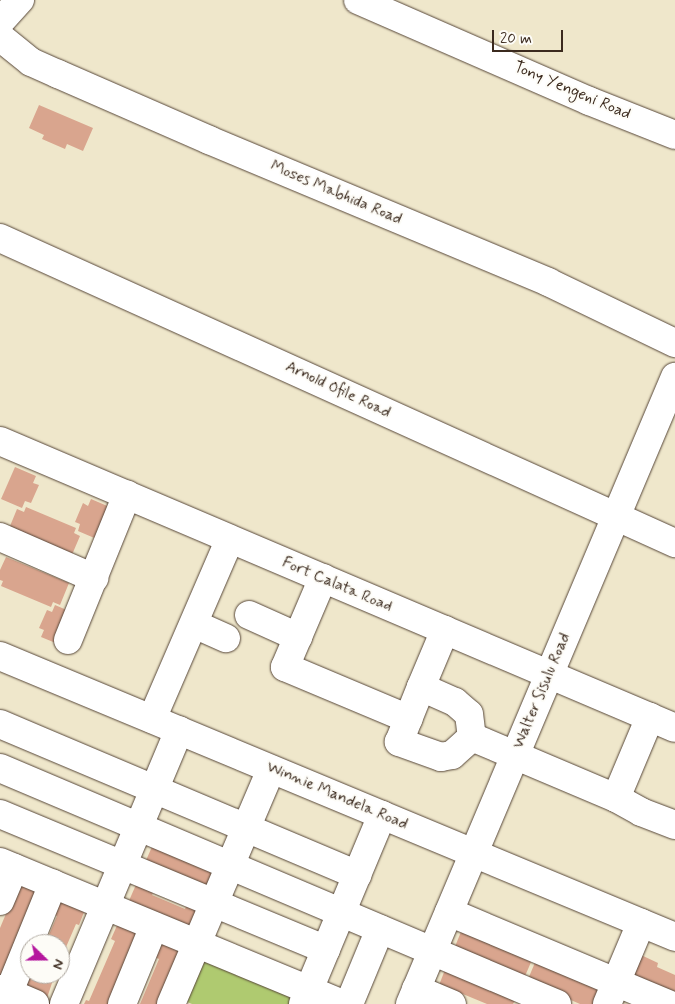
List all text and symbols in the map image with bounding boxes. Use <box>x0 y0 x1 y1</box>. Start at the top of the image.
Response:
scale bar <box>495 20 566 52</box>
text: 20 m <box>500 29 532 49</box>
street label: Tony Yengeni Road <box>511 58 633 124</box>
street label: Moses Mabhida Road <box>267 156 405 230</box>
street label: Arnold Ofile Road <box>282 357 394 423</box>
street label: Fort Calata Road <box>279 553 395 617</box>
street label: Walter Sisulu Road <box>509 629 575 753</box>
street label: Winnie Mandela Road <box>264 758 410 834</box>
north arrow <box>20 934 70 984</box>
text: N <box>48 957 68 972</box>

